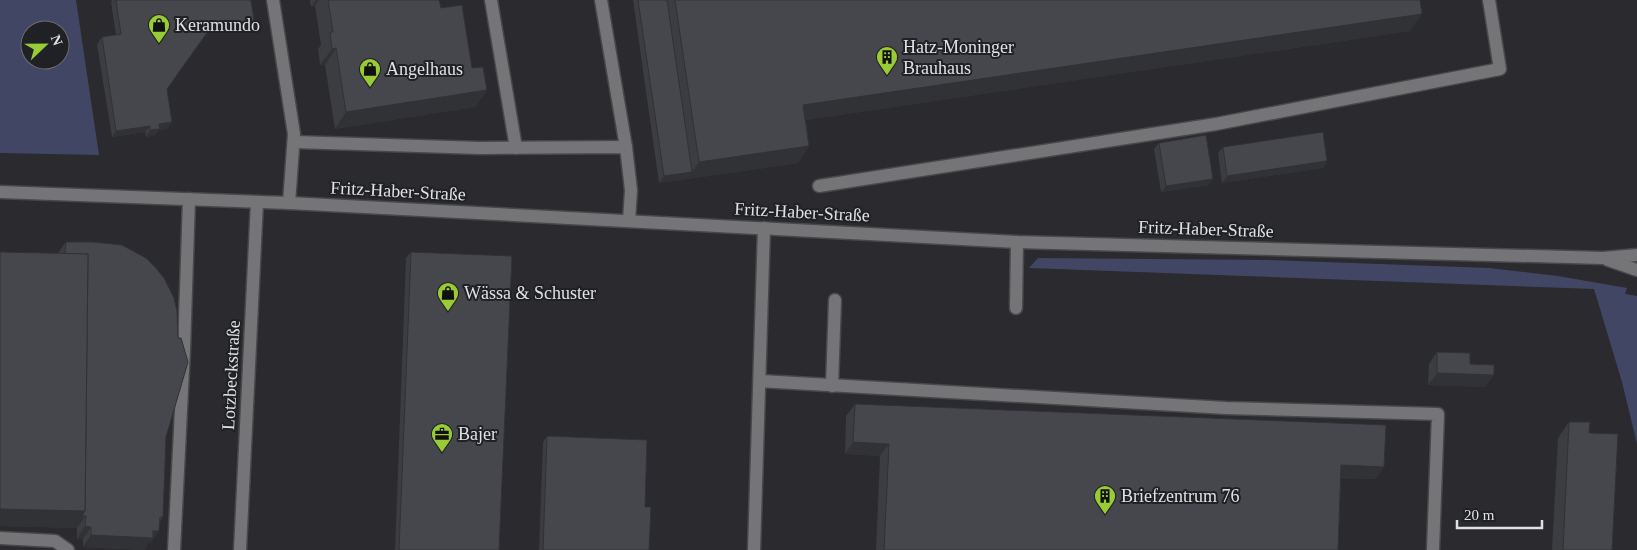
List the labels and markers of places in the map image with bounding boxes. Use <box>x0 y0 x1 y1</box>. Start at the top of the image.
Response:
shop icon: Keramundo <box>147 13 171 44</box>
place label: Keramundo <box>175 15 260 35</box>
place label: Hatz-Moninger Brauhaus <box>903 37 1014 78</box>
building icon: Hatz-Moninger Brauhaus <box>875 45 899 76</box>
shop icon: Angelhaus <box>358 57 382 88</box>
place label: Angelhaus <box>386 59 463 79</box>
shop icon: Wässa & Schuster <box>436 281 460 312</box>
place label: Wässa & Schuster <box>464 283 596 303</box>
office icon: Bajer <box>430 422 454 453</box>
place label: Bajer <box>458 424 497 444</box>
building icon: Briefzentrum 76 <box>1093 484 1117 515</box>
place label: Briefzentrum 76 <box>1121 486 1239 506</box>

